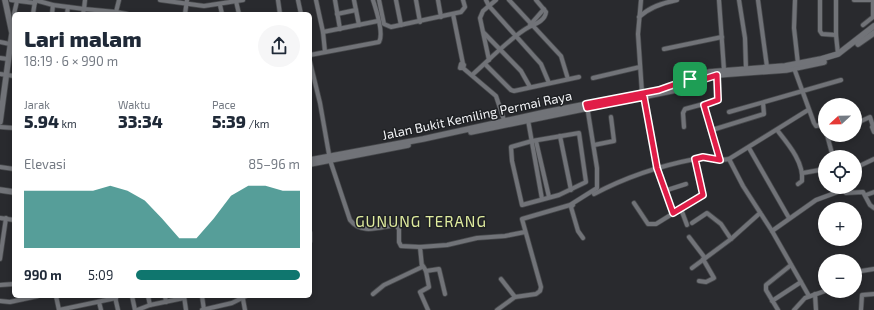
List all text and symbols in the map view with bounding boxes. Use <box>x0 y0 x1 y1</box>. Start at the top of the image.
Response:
text: Lari malam <box>24 25 142 51</box>
button: share <box>258 25 300 67</box>
text: 18:19 · 6 × 990 m <box>24 53 118 69</box>
pin <box>673 62 707 96</box>
icon: arrive <box>679 68 701 90</box>
street label: Jalan Bukit Kemiling Permai Raya <box>381 87 573 143</box>
text: Jarak <box>24 98 50 111</box>
text: Waktu <box>118 98 150 111</box>
text: Pace <box>212 98 236 111</box>
north arrow <box>818 98 862 142</box>
map controls <box>818 98 862 298</box>
text: 5.94 <box>24 111 59 131</box>
text: 33:34 <box>118 111 163 131</box>
text: 5:39 <box>212 111 246 131</box>
text: km <box>59 117 77 130</box>
text: /km <box>246 117 269 130</box>
button: locate <box>818 150 862 194</box>
text: Elevasi <box>24 156 66 172</box>
text: 85–96 m <box>248 156 300 172</box>
button: + <box>818 202 862 246</box>
district label: GUNUNG TERANG <box>355 212 487 230</box>
button: − <box>818 254 862 298</box>
text: 990 m <box>24 267 62 283</box>
text: 5:09 <box>88 267 113 283</box>

